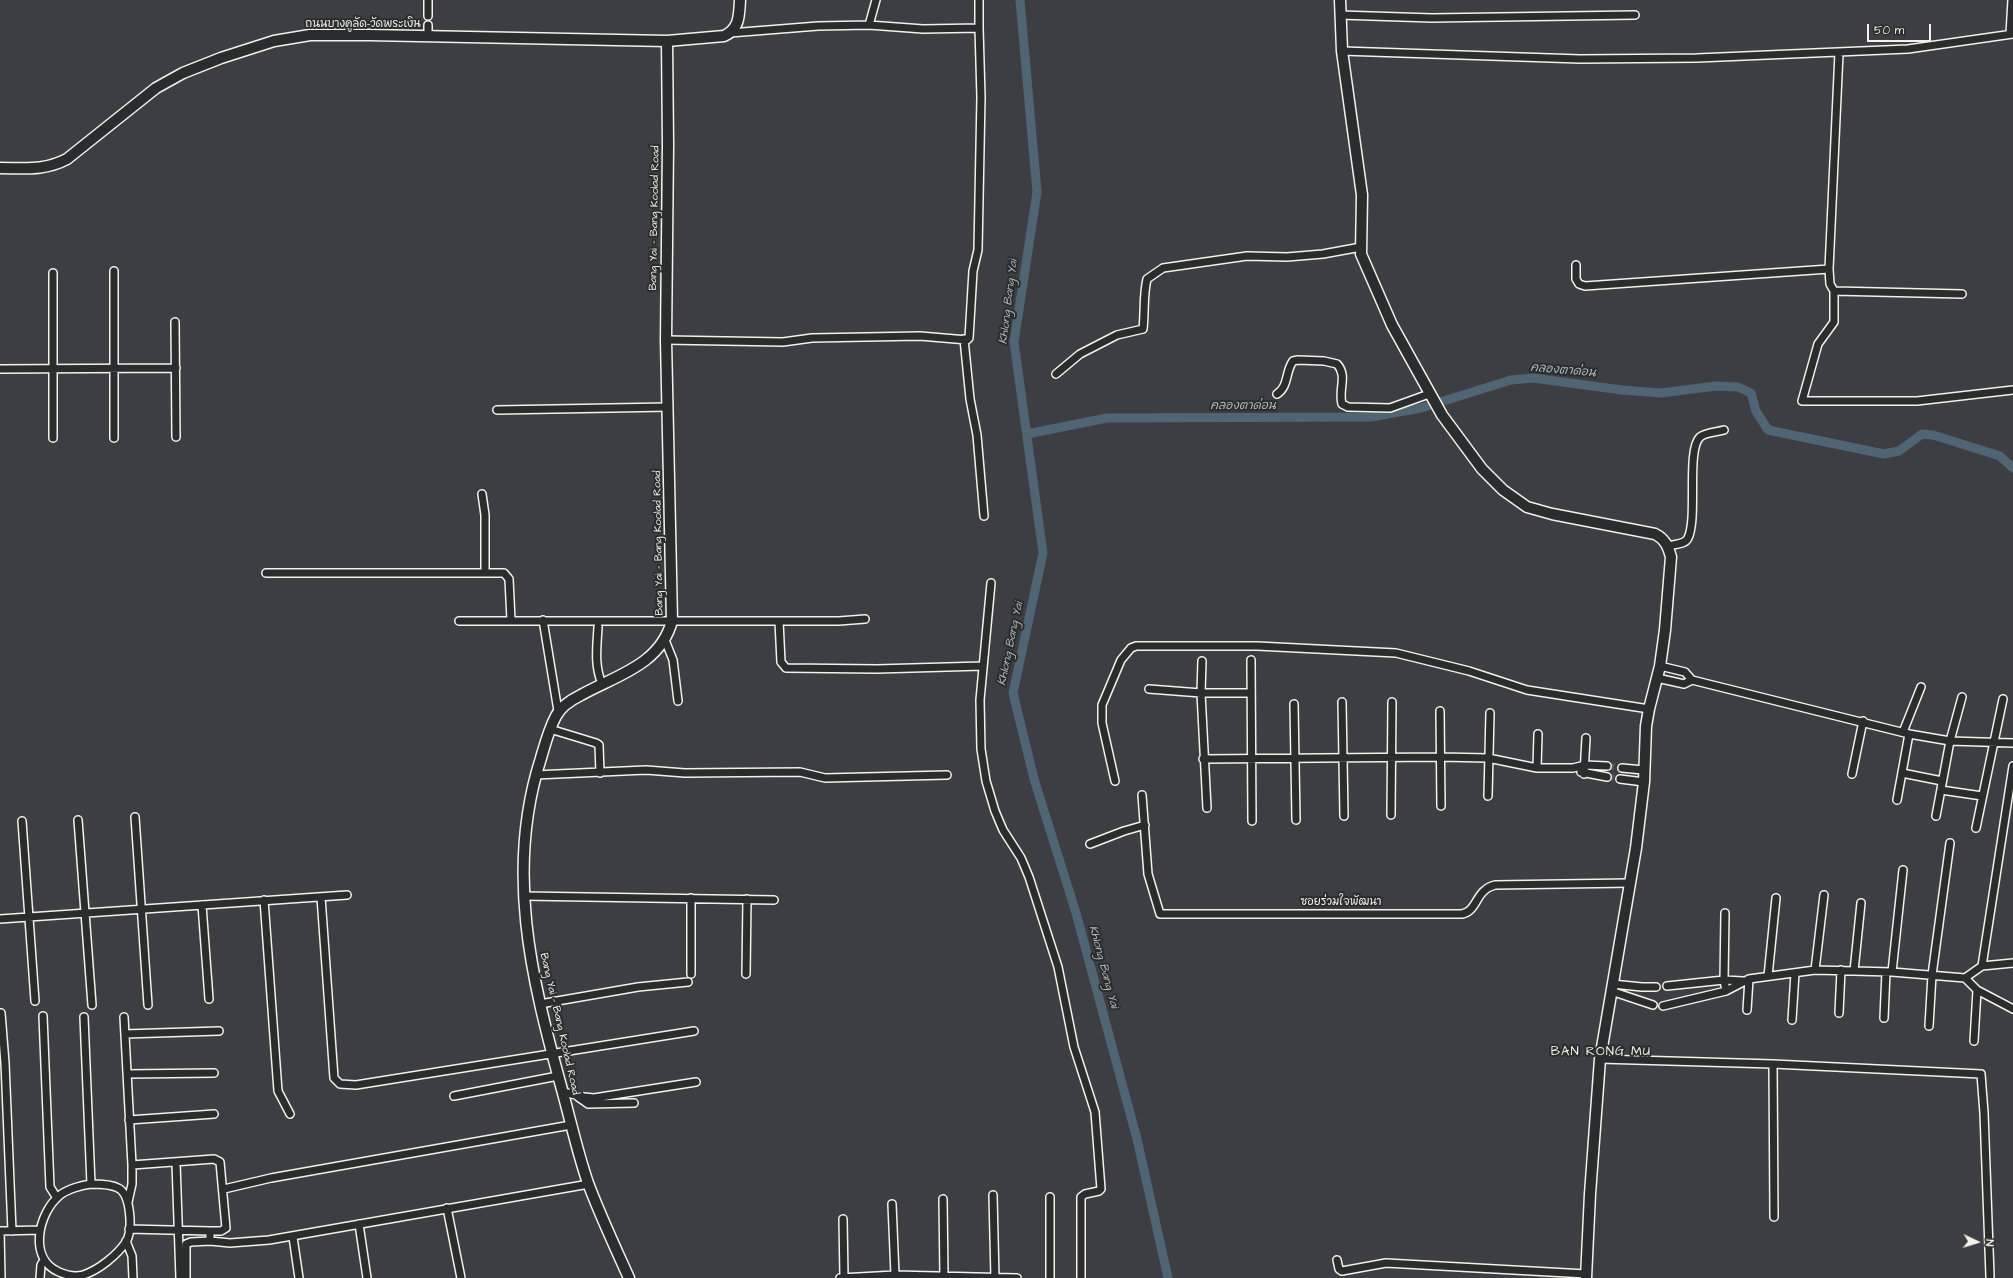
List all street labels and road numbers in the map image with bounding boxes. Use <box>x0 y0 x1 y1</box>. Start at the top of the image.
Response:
street label: ถนนบางคูลัด-วัดพระเงิน <box>305 18 421 32</box>
street label: Bang Yai - Bang Koolad Road <box>647 145 663 291</box>
street label: Bang Yai - Bang Koolad Road <box>651 470 667 616</box>
street label: ซอยร่วมใจพัฒนา <box>1300 896 1382 910</box>
street label: Bang Yai - Bang Koolad Road <box>536 952 582 1096</box>

